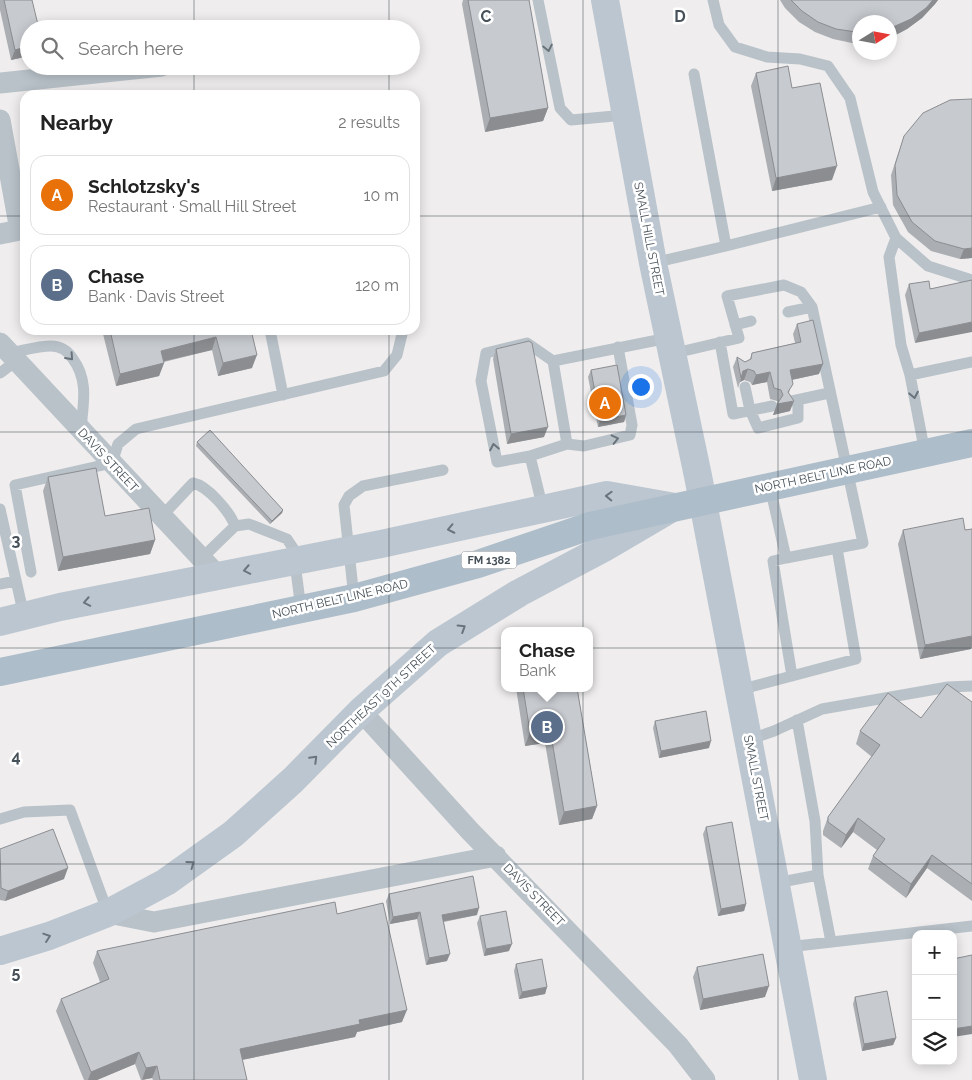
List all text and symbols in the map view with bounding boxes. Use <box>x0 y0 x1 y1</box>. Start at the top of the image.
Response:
text: C <box>481 7 492 26</box>
text: D <box>674 7 686 26</box>
north arrow <box>852 15 897 60</box>
search box <box>20 20 420 75</box>
icon: search <box>38 34 66 62</box>
text: Search here <box>78 37 184 59</box>
one-way arrow <box>542 43 553 52</box>
text: Nearby <box>40 110 113 135</box>
text: 2 results <box>338 113 400 132</box>
text: Schlotzsky's <box>88 175 200 197</box>
street label: SMALL HILL STREET <box>631 181 667 298</box>
text: A <box>52 186 62 205</box>
text: 10 m <box>364 186 399 205</box>
text: Restaurant · Small Hill Street <box>88 197 296 216</box>
text: Chase <box>88 265 144 287</box>
text: B <box>52 276 62 295</box>
text: 120 m <box>355 276 399 295</box>
text: Bank · Davis Street <box>88 287 224 306</box>
one-way arrow <box>65 351 74 360</box>
your location <box>628 374 654 400</box>
pin: A <box>589 384 621 422</box>
one-way arrow <box>908 391 918 400</box>
street label: DAVIS STREET <box>75 425 141 495</box>
one-way arrow <box>610 434 619 445</box>
one-way arrow <box>489 442 500 451</box>
street label: NORTH BELT LINE ROAD <box>754 454 893 496</box>
one-way arrow <box>605 491 613 502</box>
one-way arrow <box>446 523 455 534</box>
text: 3 <box>12 531 21 550</box>
road number: FM 1382 <box>462 552 516 568</box>
one-way arrow <box>242 564 251 574</box>
street label: NORTH BELT LINE ROAD <box>271 576 410 621</box>
one-way arrow <box>83 596 92 606</box>
one-way arrow <box>457 625 466 635</box>
popup <box>501 627 593 692</box>
text: Chase <box>519 639 575 661</box>
street label: NORTHEAST 9TH STREET <box>323 641 439 750</box>
text: Bank <box>519 661 556 680</box>
pin: B <box>531 708 563 746</box>
street label: SMALL STREET <box>741 734 771 823</box>
text: 4 <box>11 747 21 766</box>
one-way arrow <box>309 756 318 765</box>
street label: DAVIS STREET <box>501 861 568 930</box>
one-way arrow <box>185 862 194 870</box>
map controls <box>912 930 957 1065</box>
button: + <box>912 930 957 975</box>
one-way arrow <box>42 932 50 942</box>
text: 5 <box>12 963 21 982</box>
button: − <box>912 975 957 1020</box>
button: layers <box>912 1020 957 1065</box>

